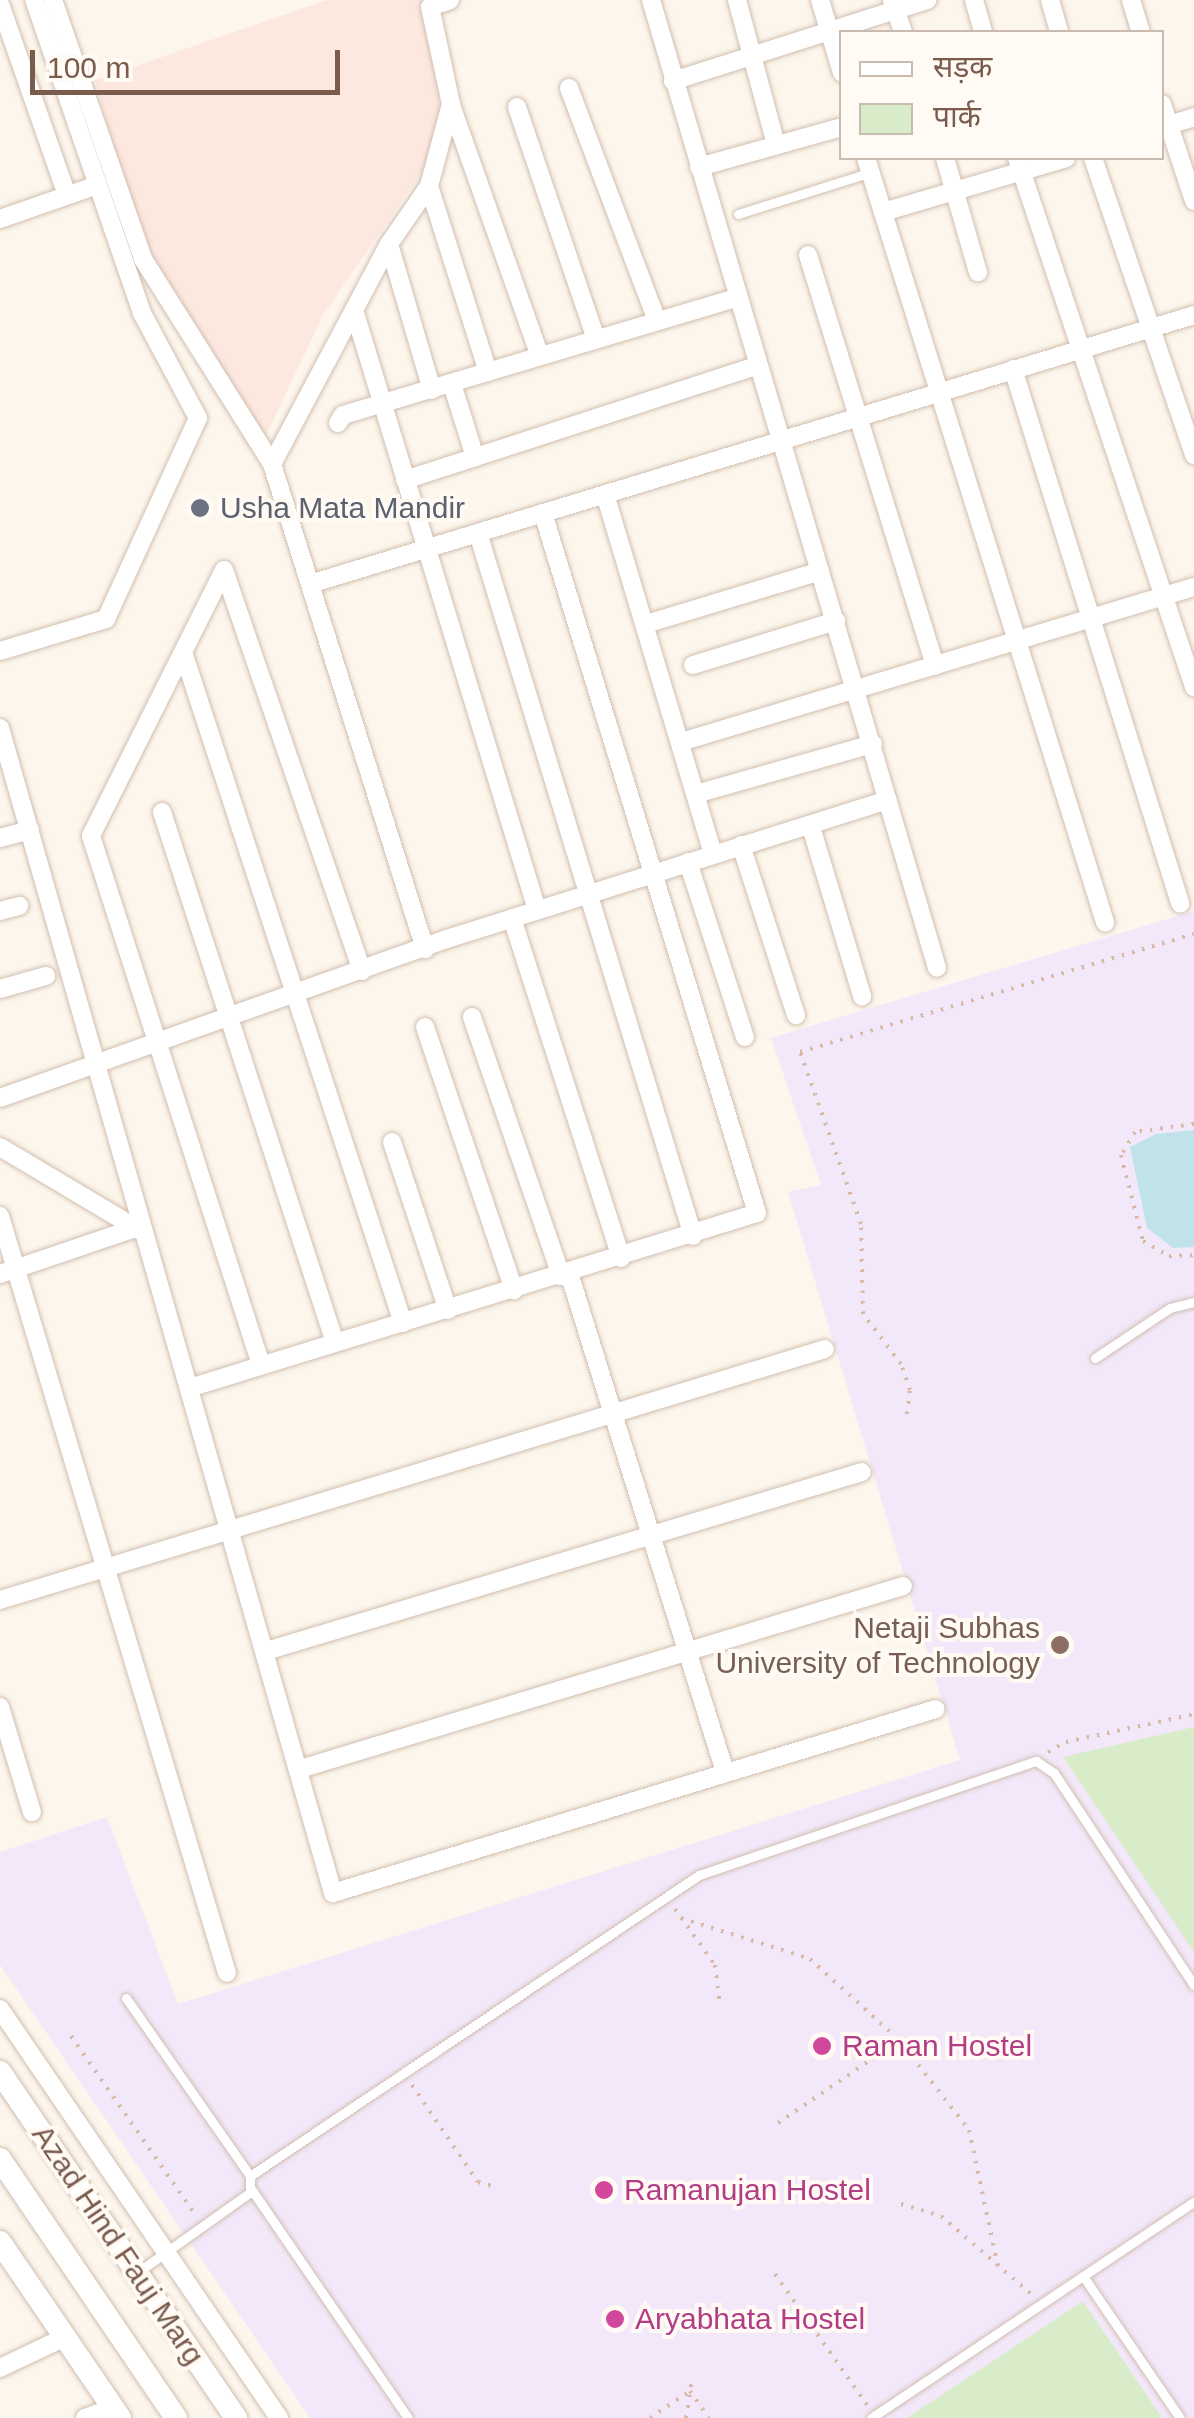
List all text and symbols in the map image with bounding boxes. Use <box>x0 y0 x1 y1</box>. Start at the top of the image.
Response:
scale bar <box>35 30 345 92</box>
legend <box>839 30 1164 160</box>
text: सड़क <box>933 50 992 83</box>
text: 100 m <box>47 51 130 84</box>
text: पार्क <box>933 100 981 133</box>
place label: Usha Mata Mandir <box>220 490 465 526</box>
marker: Usha Mata Mandir <box>189 497 211 519</box>
place label: Netaji Subhas University of Technology <box>715 1610 1040 1680</box>
marker: Netaji Subhas University of Technology <box>1049 1634 1071 1656</box>
place label: Raman Hostel <box>842 2028 1032 2064</box>
marker: Raman Hostel <box>811 2035 833 2057</box>
street label: Azad Hind Fauj Marg <box>24 2118 212 2372</box>
place label: Ramanujan Hostel <box>624 2172 871 2208</box>
marker: Ramanujan Hostel <box>593 2179 615 2201</box>
place label: Aryabhata Hostel <box>635 2301 865 2337</box>
marker: Aryabhata Hostel <box>604 2308 626 2330</box>

